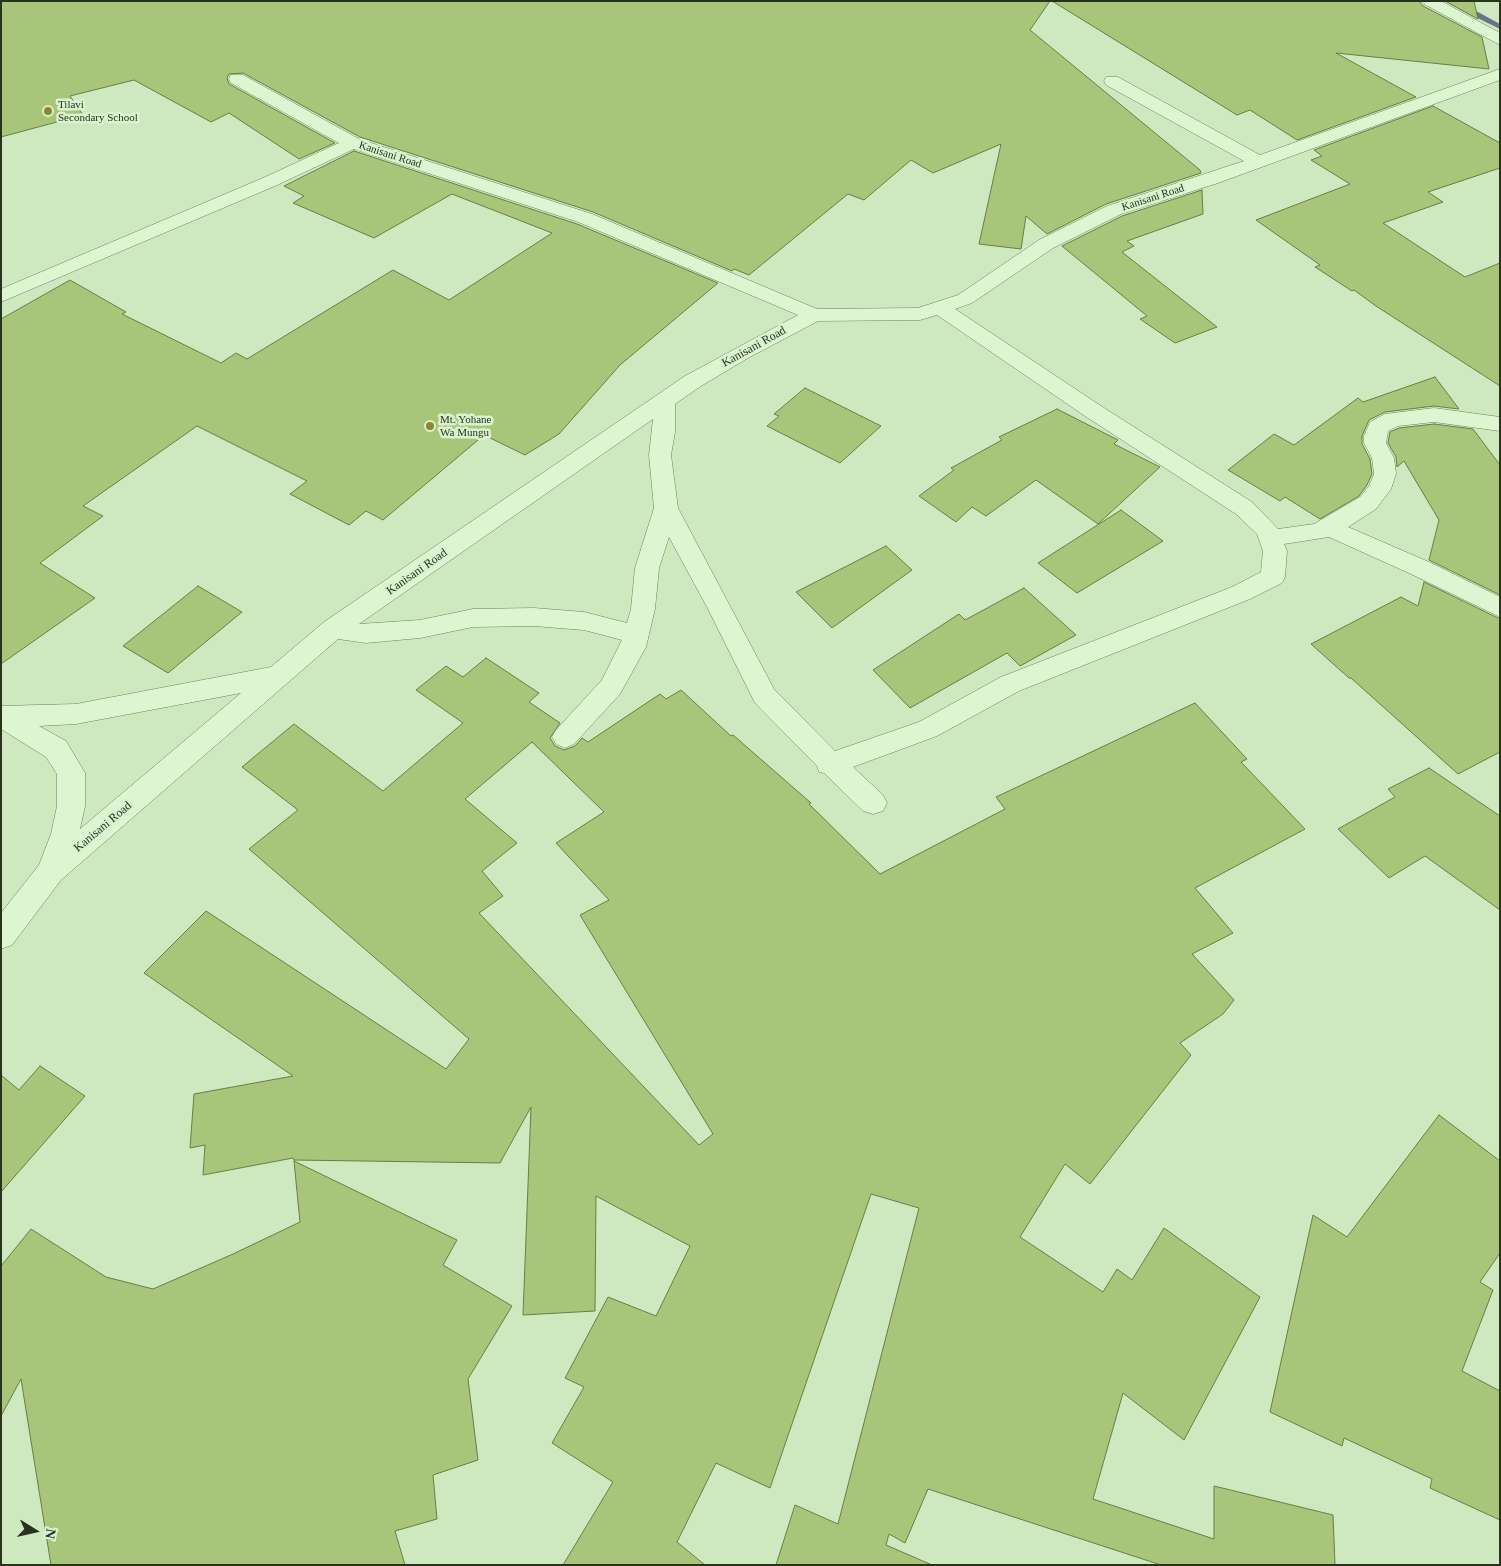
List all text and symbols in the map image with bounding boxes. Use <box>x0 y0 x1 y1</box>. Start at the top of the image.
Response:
place label: Tilavi Secondary School <box>58 98 138 124</box>
marker: Tilavi Secondary School <box>42 105 54 117</box>
street label: Kanisani Road <box>357 139 423 171</box>
street label: Kanisani Road <box>1120 182 1186 214</box>
street label: Kanisani Road <box>719 323 789 371</box>
place label: Mt. Yohane Wa Mungu <box>440 413 491 439</box>
marker: Mt. Yohane Wa Mungu <box>424 420 436 432</box>
street label: Kanisani Road <box>384 546 450 598</box>
street label: Kanisani Road <box>71 799 135 855</box>
north arrow <box>10 1506 60 1556</box>
text: N <box>42 1527 59 1540</box>

